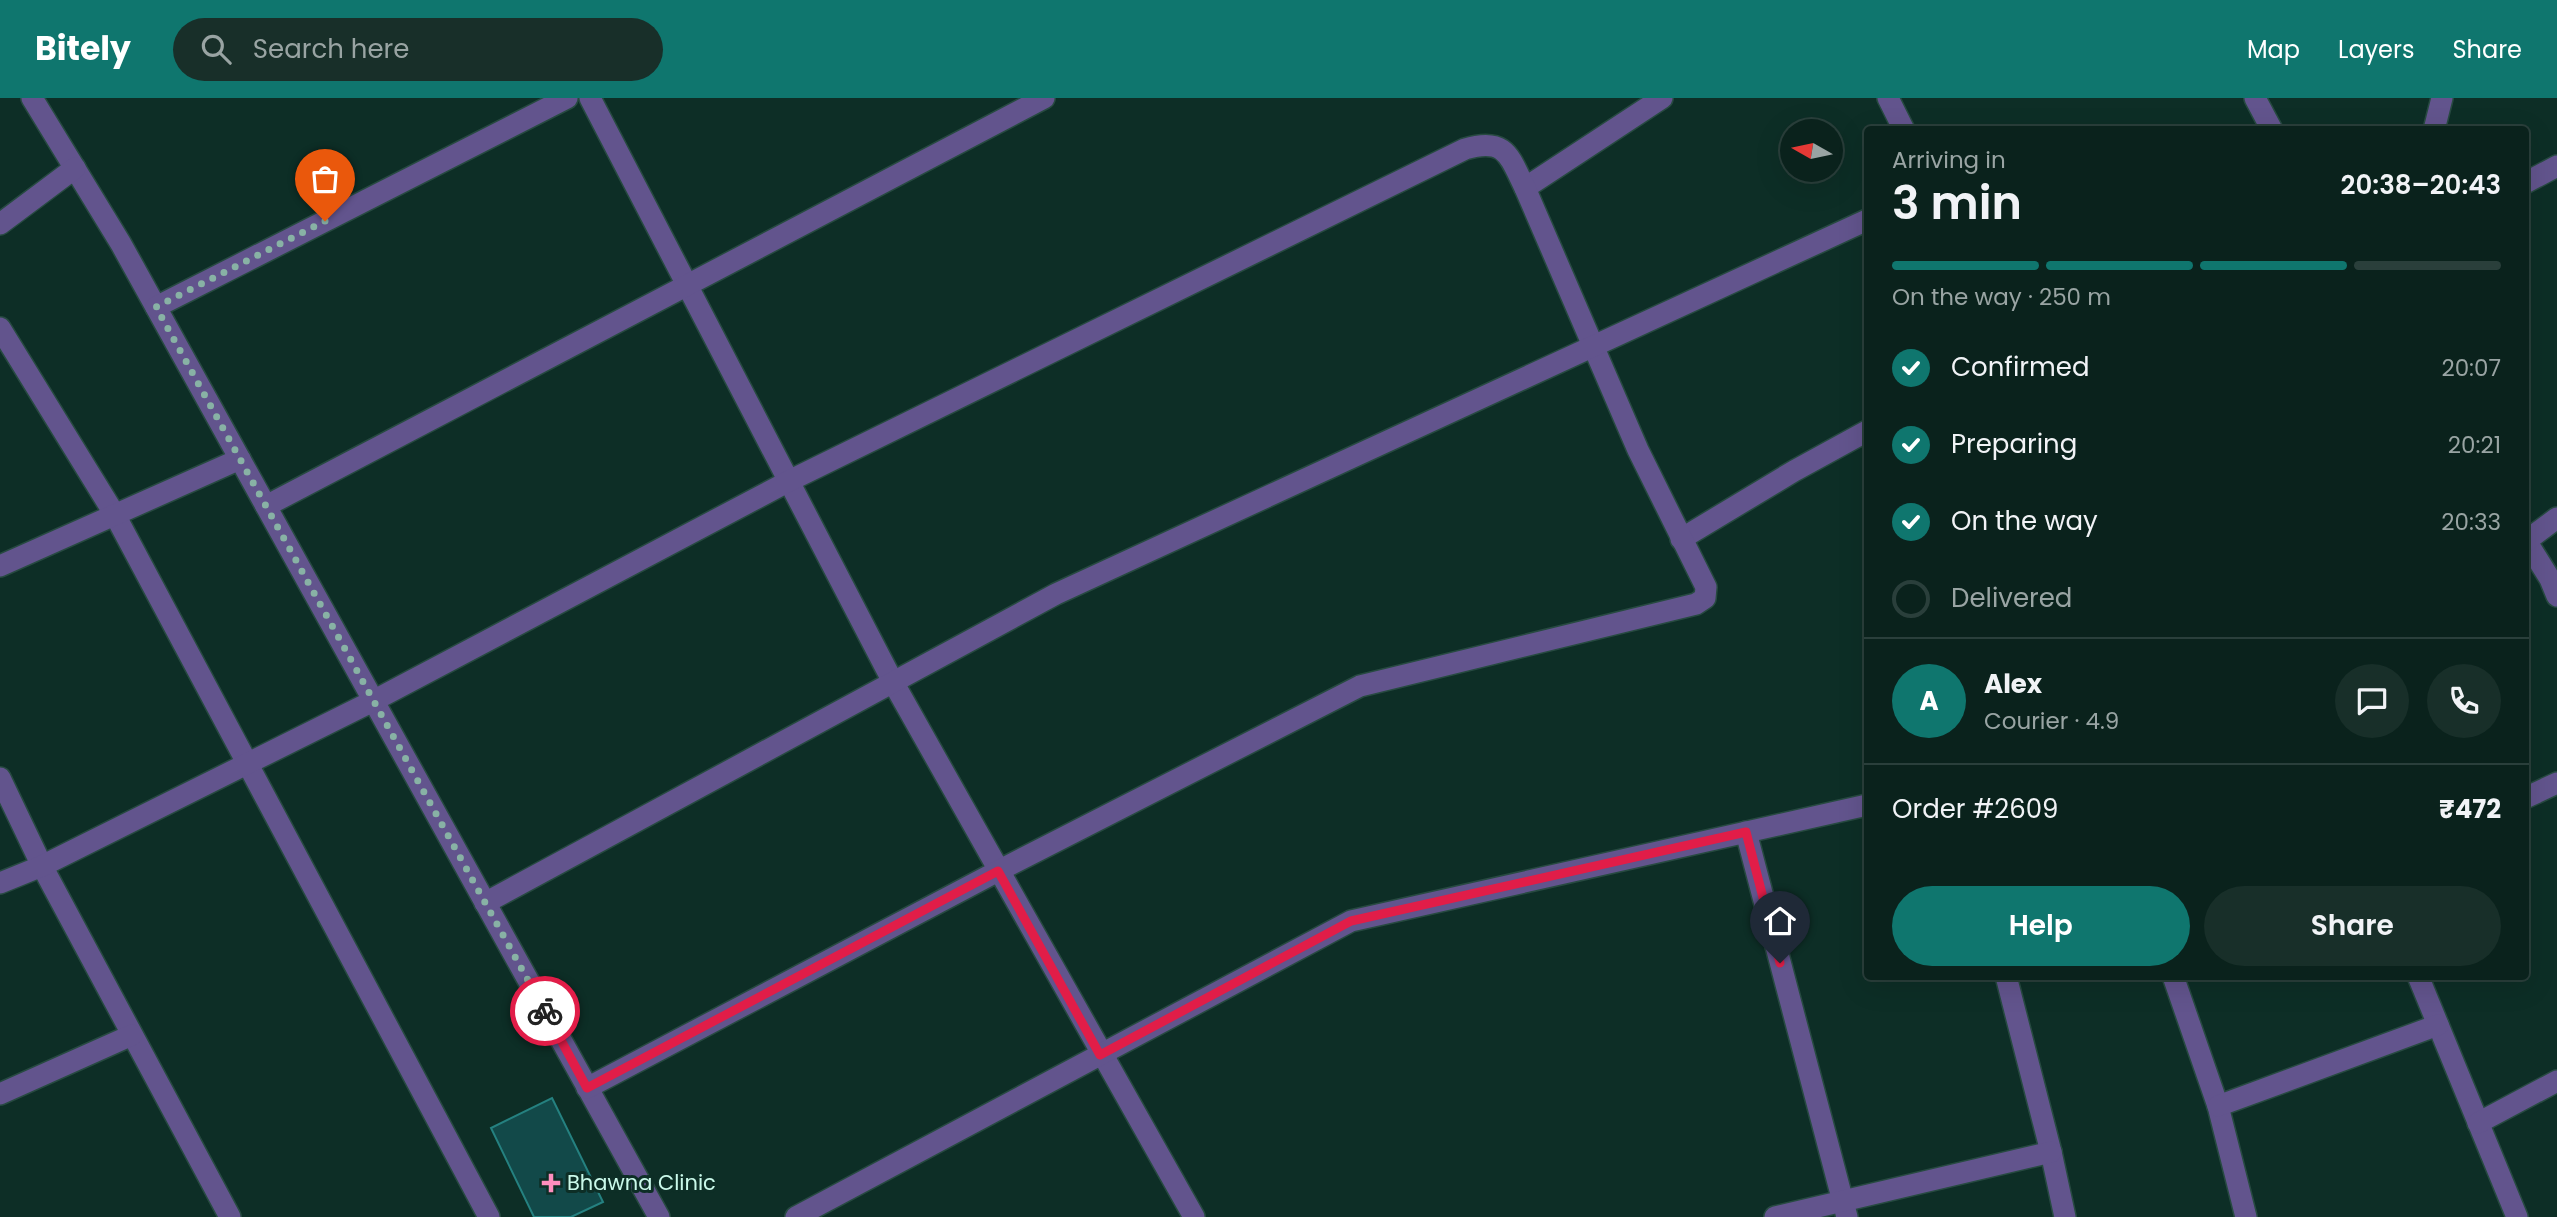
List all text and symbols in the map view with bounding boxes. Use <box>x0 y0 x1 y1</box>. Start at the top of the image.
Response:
search box <box>173 18 663 81</box>
text: Bitely <box>35 25 131 72</box>
icon: search <box>197 30 235 68</box>
text: Search here <box>253 31 409 67</box>
text: Map <box>2247 33 2300 66</box>
text: Layers <box>2338 33 2414 66</box>
text: Share <box>2452 33 2522 66</box>
north arrow <box>1780 119 1843 182</box>
map controls <box>1780 119 1843 182</box>
text: Arriving in <box>1892 144 2006 176</box>
pin <box>295 149 355 221</box>
icon: bag <box>306 160 344 198</box>
text: 20:38–20:43 <box>2341 167 2501 203</box>
text: 3 min <box>1892 171 2022 235</box>
text: On the way · 250 m <box>1892 281 2111 313</box>
icon: check <box>1892 349 1930 387</box>
text: Confirmed <box>1951 349 2089 385</box>
text: 20:07 <box>2441 352 2501 384</box>
icon: check <box>1892 426 1930 464</box>
text: Preparing <box>1951 426 2077 462</box>
text: 20:21 <box>2448 429 2501 461</box>
icon: check <box>1892 503 1930 541</box>
text: On the way <box>1951 503 2098 539</box>
text: 20:33 <box>2441 506 2501 538</box>
text: Delivered <box>1951 580 2072 616</box>
button: chat <box>2335 664 2409 738</box>
button: phone <box>2427 664 2501 738</box>
text: Alex <box>1984 666 2042 702</box>
text: A <box>1919 683 1939 719</box>
text: Courier · 4.9 <box>1984 705 2119 737</box>
text: Order #2609 <box>1892 791 2058 827</box>
text: ₹472 <box>2439 791 2501 827</box>
button: Help <box>1892 886 2190 966</box>
button: Share <box>2204 886 2501 966</box>
pin <box>1750 891 1810 963</box>
icon: home <box>1761 902 1799 940</box>
courier <box>510 976 580 1046</box>
icon: bike <box>526 992 564 1030</box>
place label: Bhawna Clinic <box>567 1168 716 1197</box>
marker: Bhawna Clinic <box>541 1173 561 1193</box>

